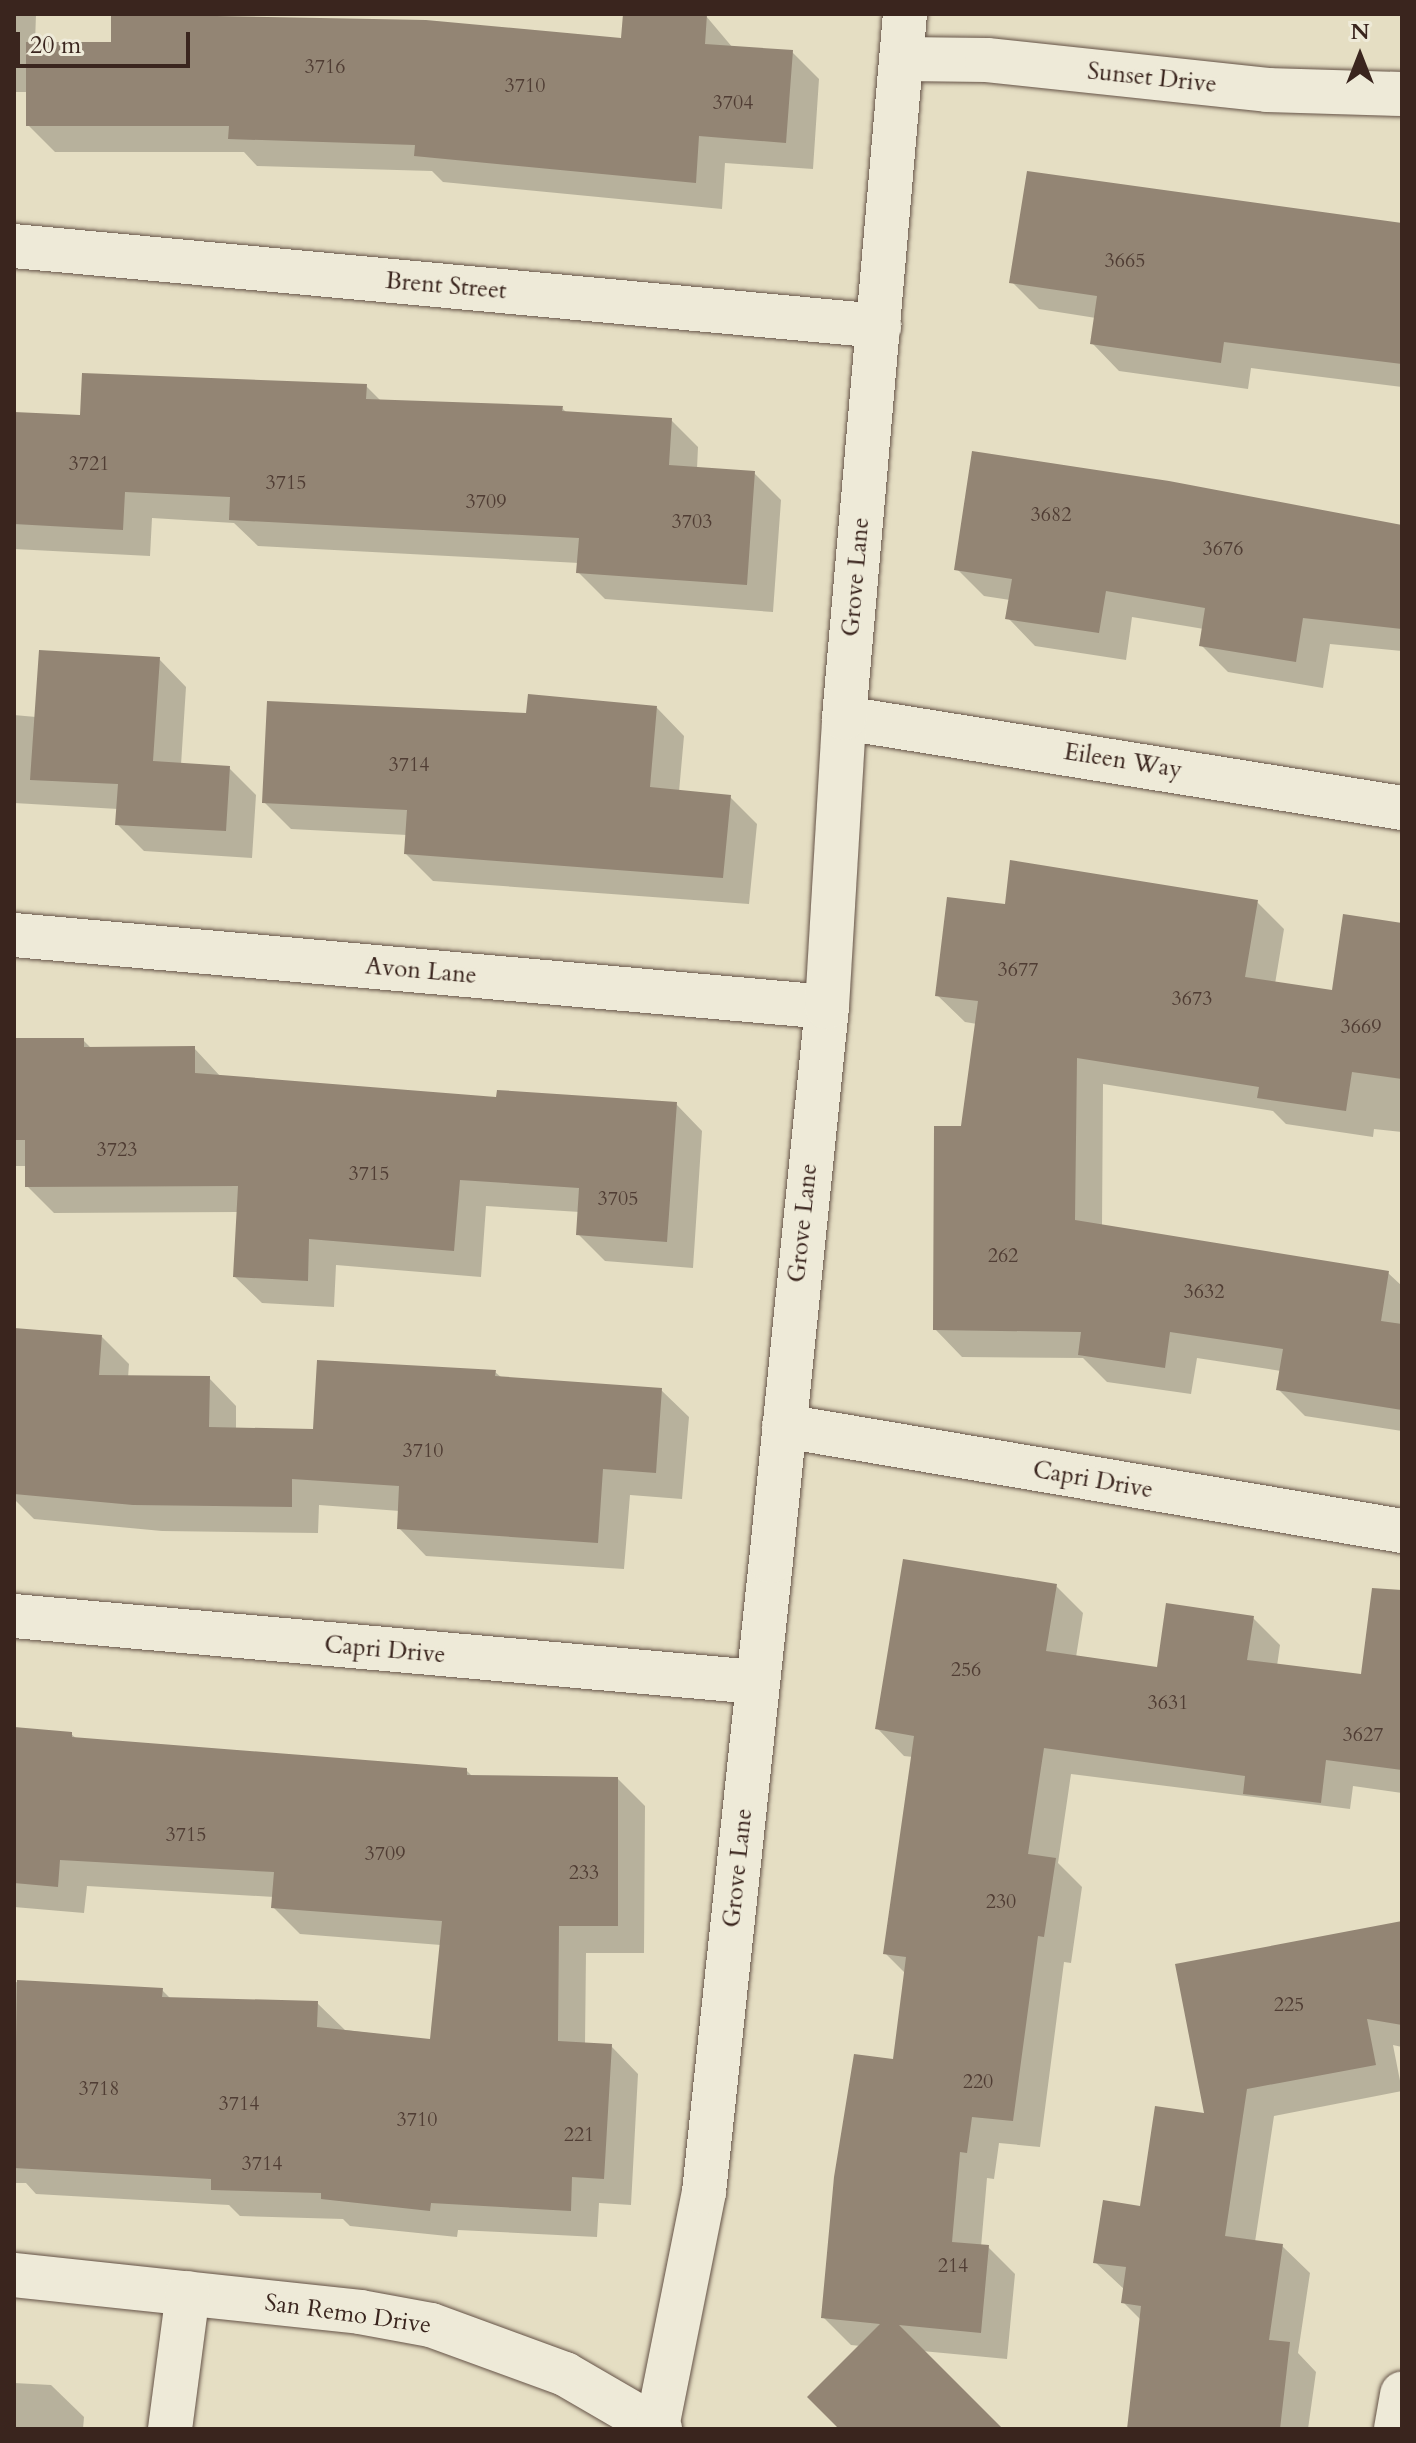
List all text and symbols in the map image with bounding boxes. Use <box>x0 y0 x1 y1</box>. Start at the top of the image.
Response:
scale bar <box>20 16 194 66</box>
north arrow <box>1320 16 1400 96</box>
text: N <box>1350 17 1370 47</box>
text: 20 m <box>30 29 81 62</box>
house number: 3716 <box>305 54 345 78</box>
street label: Sunset Drive <box>1086 57 1218 99</box>
house number: 3710 <box>505 73 545 97</box>
house number: 3704 <box>713 90 753 114</box>
house number: 3665 <box>1105 248 1145 272</box>
street label: Brent Street <box>384 266 508 306</box>
house number: 3721 <box>69 451 109 475</box>
house number: 3715 <box>266 470 306 494</box>
house number: 3709 <box>466 489 506 513</box>
house number: 3682 <box>1031 502 1071 526</box>
house number: 3703 <box>672 509 712 533</box>
street label: Grove Lane <box>836 516 876 638</box>
house number: 3676 <box>1203 536 1243 560</box>
street label: Eileen Way <box>1062 737 1184 785</box>
house number: 3714 <box>389 752 429 776</box>
street label: Avon Lane <box>364 952 478 990</box>
house number: 3677 <box>998 957 1038 981</box>
house number: 3673 <box>1172 986 1212 1010</box>
house number: 3669 <box>1341 1014 1381 1038</box>
house number: 3723 <box>97 1137 137 1161</box>
house number: 3715 <box>349 1161 389 1185</box>
street label: Grove Lane <box>782 1162 824 1284</box>
house number: 3705 <box>598 1186 638 1210</box>
house number: 262 <box>988 1243 1018 1267</box>
house number: 3632 <box>1184 1279 1224 1303</box>
house number: 3710 <box>403 1438 443 1462</box>
street label: Capri Drive <box>1031 1455 1155 1505</box>
street label: Capri Drive <box>323 1630 447 1670</box>
house number: 256 <box>951 1657 981 1681</box>
house number: 3631 <box>1148 1690 1188 1714</box>
house number: 3627 <box>1343 1722 1383 1746</box>
street label: Grove Lane <box>717 1807 759 1929</box>
house number: 3715 <box>166 1822 206 1846</box>
house number: 3709 <box>365 1841 405 1865</box>
house number: 233 <box>569 1860 599 1884</box>
house number: 230 <box>986 1889 1016 1913</box>
house number: 225 <box>1274 1992 1304 2016</box>
house number: 220 <box>963 2069 993 2093</box>
house number: 3718 <box>79 2076 119 2100</box>
house number: 3714 <box>219 2091 259 2115</box>
house number: 3710 <box>397 2107 437 2131</box>
house number: 221 <box>564 2122 594 2146</box>
house number: 3714 <box>242 2151 282 2175</box>
house number: 214 <box>938 2253 968 2277</box>
street label: San Remo Drive <box>263 2288 433 2340</box>

